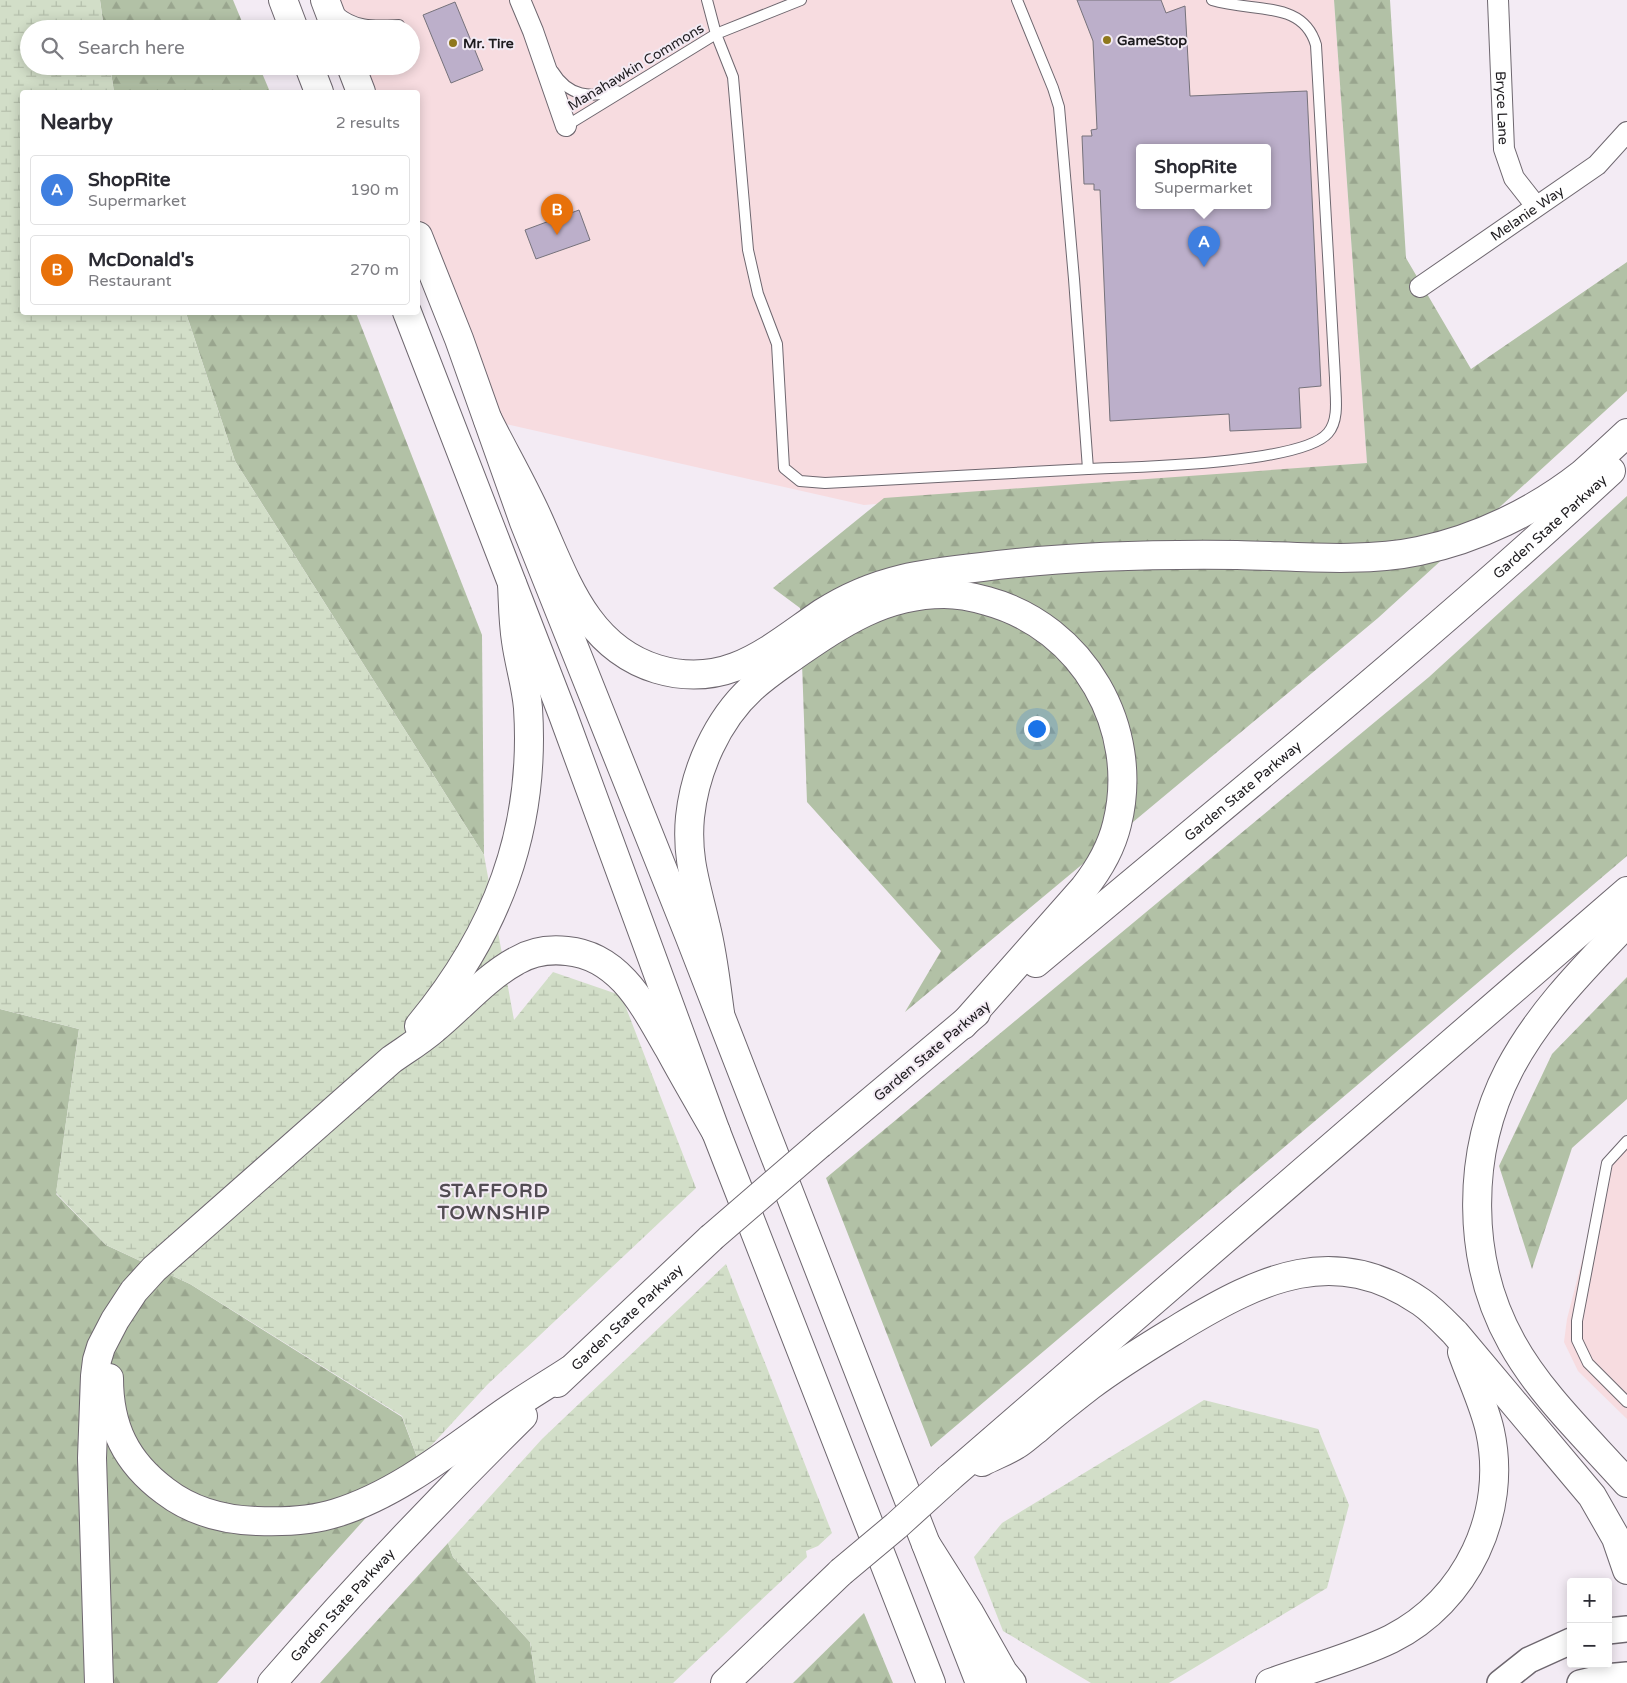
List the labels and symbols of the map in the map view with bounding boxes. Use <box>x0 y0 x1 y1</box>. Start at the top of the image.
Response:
street label: Manahawkin Commons <box>565 19 707 114</box>
place label: GameStop <box>1117 32 1187 49</box>
marker: GameStop <box>1101 34 1113 46</box>
place label: Mr. Tire <box>463 35 514 52</box>
marker: Mr. Tire <box>447 37 459 49</box>
street label: Bryce Lane <box>1492 71 1512 145</box>
street label: Melanie Way <box>1487 182 1567 244</box>
pin: B <box>541 194 573 235</box>
pin: A <box>1188 226 1220 267</box>
street label: Garden State Parkway <box>1489 471 1610 582</box>
your location <box>1024 716 1050 742</box>
street label: Garden State Parkway <box>1181 737 1305 844</box>
street label: Garden State Parkway <box>870 997 994 1105</box>
district label: STAFFORD TOWNSHIP <box>436 1180 551 1224</box>
street label: Garden State Parkway <box>568 1260 687 1374</box>
street label: Garden State Parkway <box>286 1544 398 1665</box>

